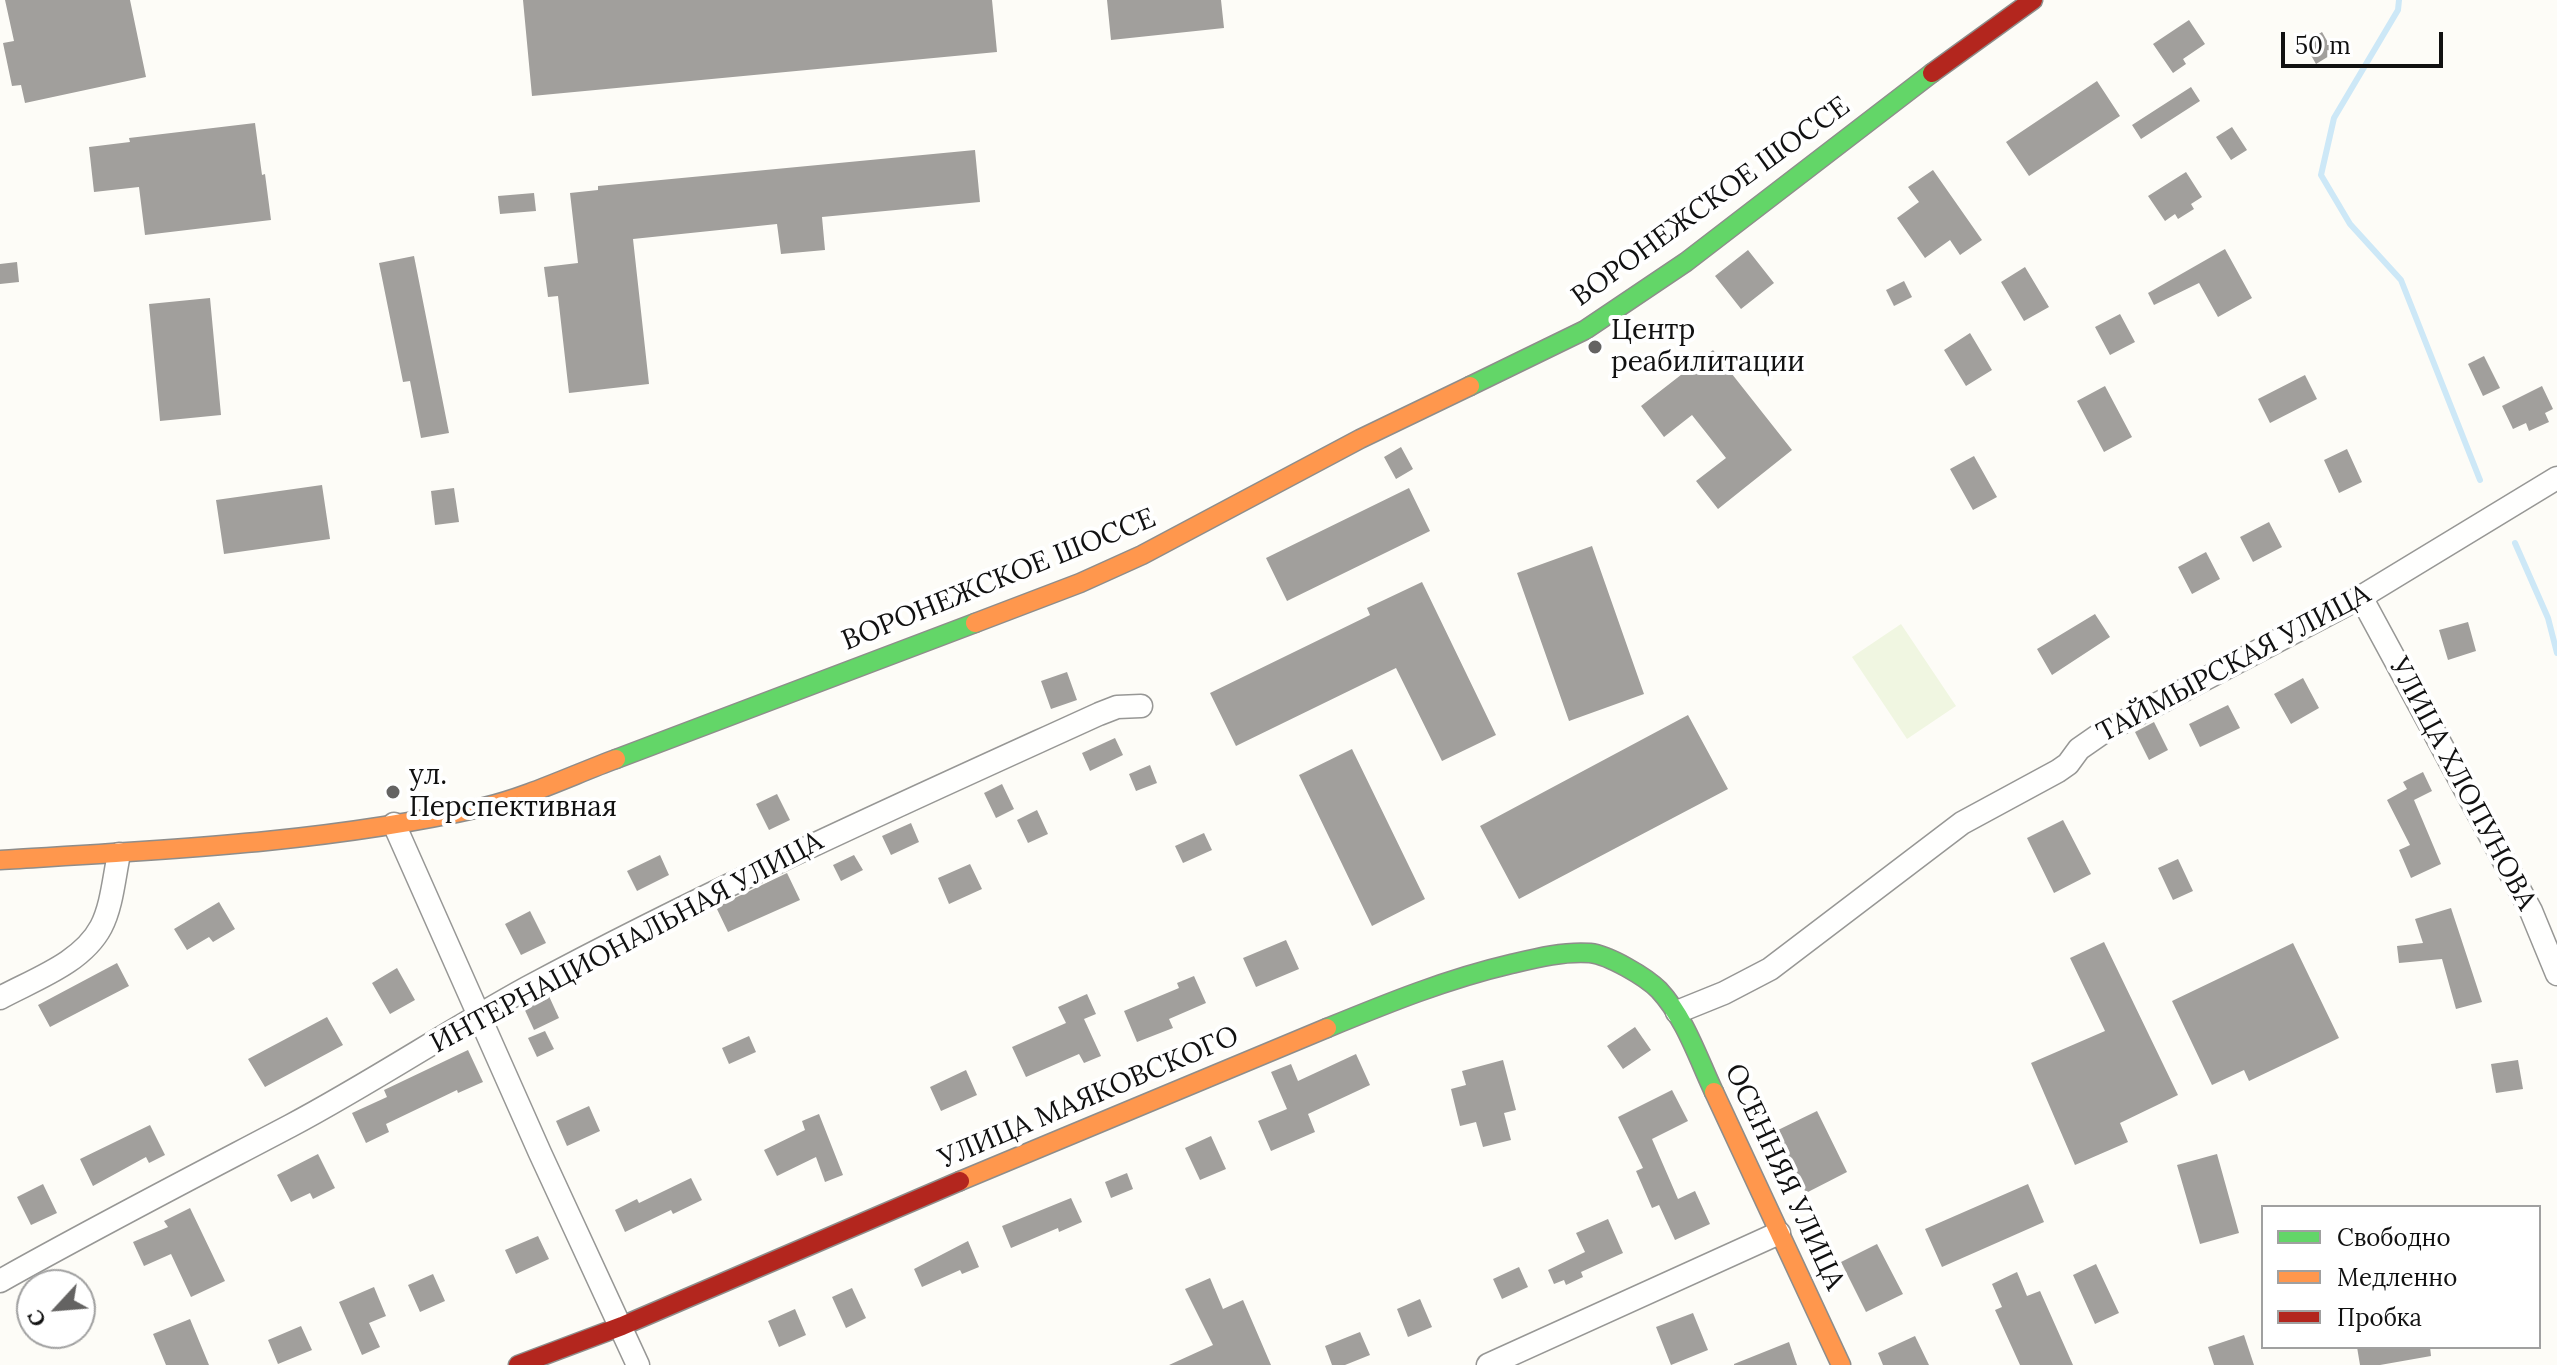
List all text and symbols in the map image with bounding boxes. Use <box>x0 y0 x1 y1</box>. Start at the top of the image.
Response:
scale bar <box>2285 16 2447 66</box>
text: 50 m <box>2295 30 2351 61</box>
street label: ВОРОНЕЖСКОЕ ШОССЕ <box>1565 90 1857 314</box>
place label: Центр реабилитации <box>1611 314 1805 380</box>
marker: Центр реабилитации <box>1586 338 1604 356</box>
street label: ВОРОНЕЖСКОЕ ШОССЕ <box>837 502 1161 658</box>
street label: ТАЙМЫРСКАЯ УЛИЦА <box>2092 578 2376 750</box>
street label: УЛИЦА ХЛОПУНОВА <box>2381 652 2543 916</box>
place label: ул. Перспективная <box>409 759 617 825</box>
marker: ул. Перспективная <box>384 783 402 801</box>
street label: ИНТЕРНАЦИОНАЛЬНАЯ УЛИЦА <box>425 825 829 1061</box>
street label: УЛИЦА МАЯКОВСКОГО <box>934 1020 1244 1176</box>
street label: ОСЕННЯЯ УЛИЦА <box>1717 1059 1851 1295</box>
legend <box>2261 1205 2541 1349</box>
text: Свободно <box>2337 1222 2451 1253</box>
text: Медленно <box>2337 1262 2457 1293</box>
north arrow <box>16 1269 96 1349</box>
text: Пробка <box>2337 1302 2422 1333</box>
text: С <box>20 1306 52 1332</box>

